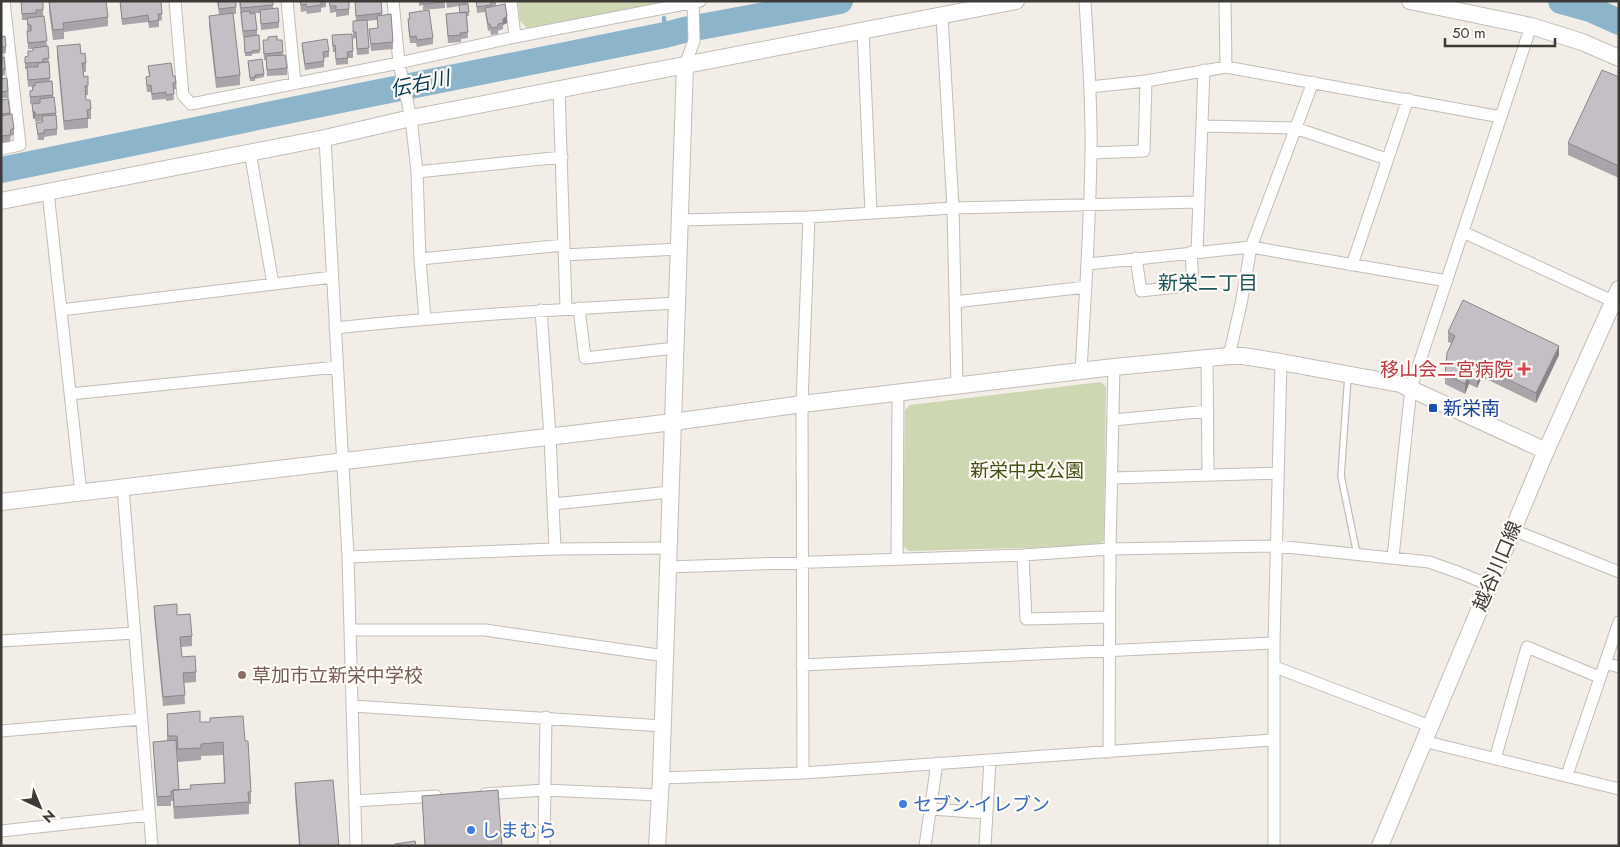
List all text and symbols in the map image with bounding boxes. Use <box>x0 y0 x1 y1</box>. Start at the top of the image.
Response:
scale bar <box>1445 15 1555 47</box>
text: 50 m <box>1452 22 1486 44</box>
water label: 伝右川 <box>388 63 454 104</box>
district label: 新栄二丁目 <box>1158 269 1258 298</box>
place label: 移山会二宮病院 <box>1380 356 1513 383</box>
marker: 移山会二宮病院 <box>1517 362 1531 376</box>
place label: 新栄南 <box>1443 395 1500 422</box>
marker: 新栄南 <box>1427 402 1439 414</box>
park label: 新栄中央公園 <box>970 457 1084 484</box>
street label: 越谷川口線 <box>1466 517 1528 615</box>
place label: 草加市立新栄中学校 <box>252 662 423 689</box>
marker: 草加市立新栄中学校 <box>236 669 248 681</box>
north arrow <box>15 782 65 832</box>
place label: セブン-イレブン <box>913 791 1050 818</box>
marker: セブン-イレブン <box>897 798 909 810</box>
text: N <box>38 805 60 827</box>
place label: しまむら <box>481 817 557 844</box>
marker: しまむら <box>465 824 477 836</box>

